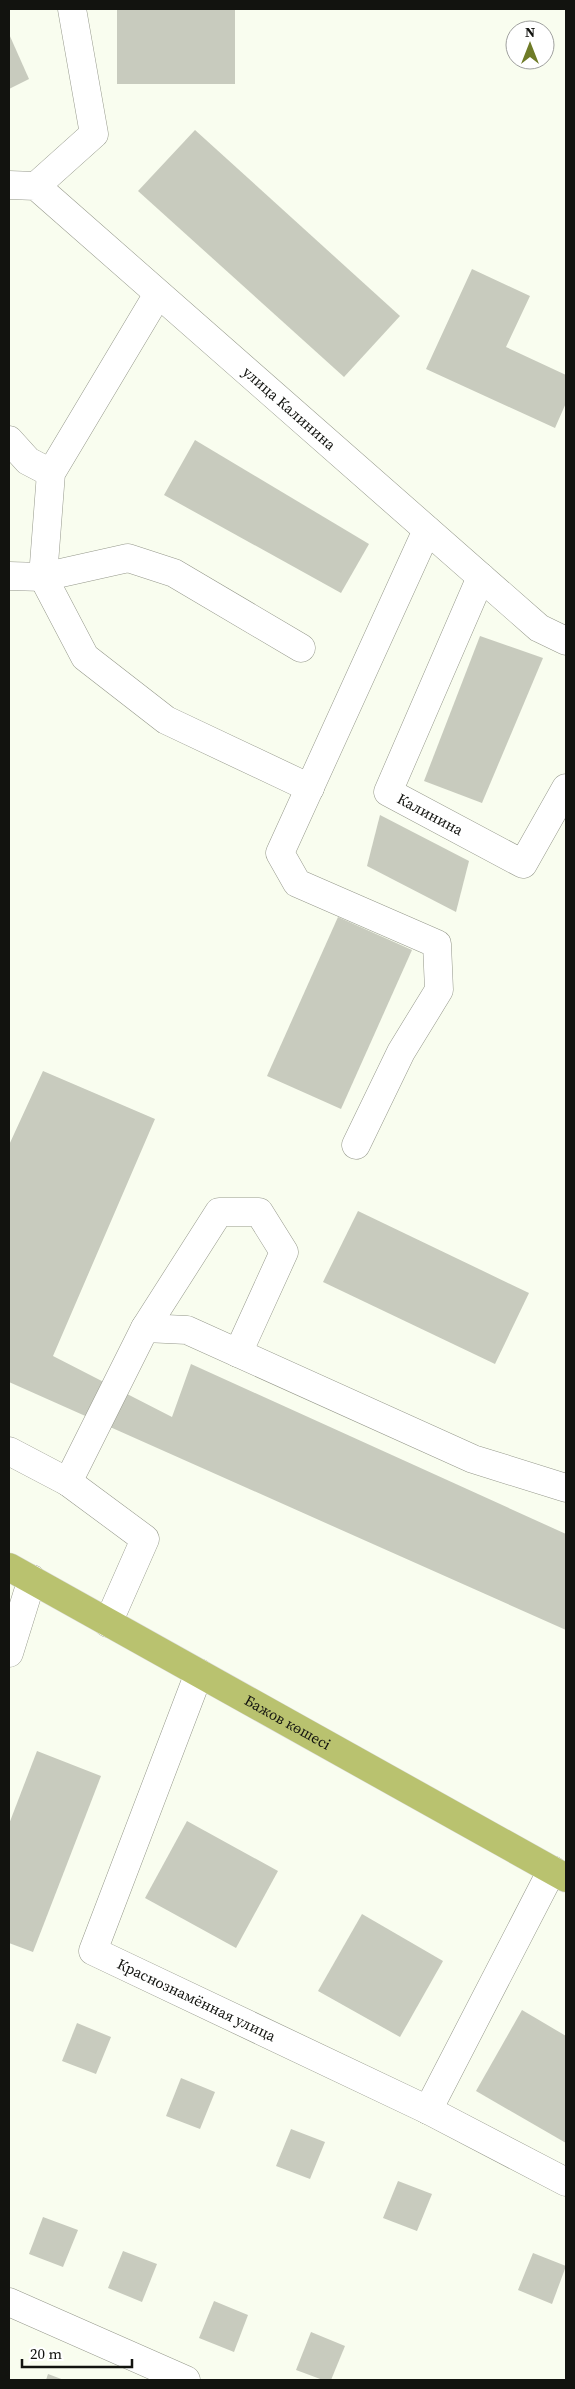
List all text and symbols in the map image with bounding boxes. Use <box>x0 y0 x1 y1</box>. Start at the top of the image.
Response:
north arrow <box>505 20 555 70</box>
text: N <box>525 22 535 42</box>
street label: улица Калинина <box>238 361 341 455</box>
street label: Калинина <box>394 788 467 840</box>
street label: Бажов көшесі <box>241 1690 335 1755</box>
street label: Краснознамённая улица <box>114 1953 280 2046</box>
scale bar <box>22 2336 132 2368</box>
text: 20 m <box>30 2343 62 2364</box>

